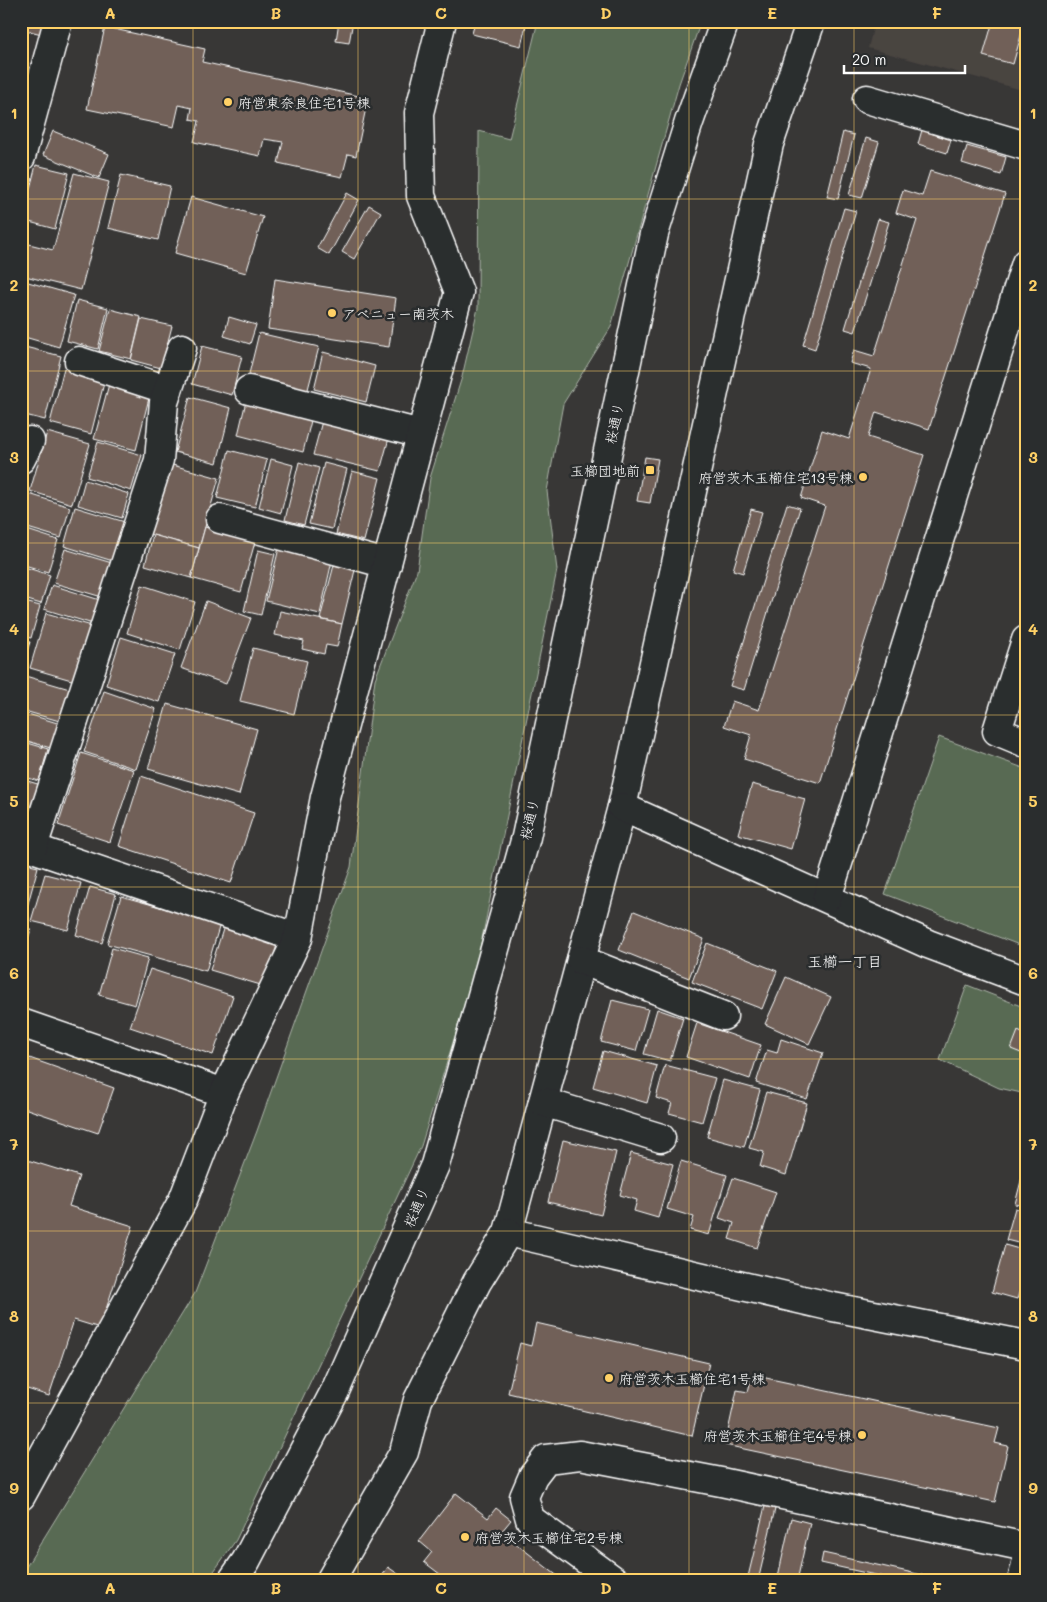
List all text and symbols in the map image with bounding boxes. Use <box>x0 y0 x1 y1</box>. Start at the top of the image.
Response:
text: A <box>104 2 116 23</box>
text: B <box>271 2 281 23</box>
text: C <box>435 2 447 23</box>
text: D <box>600 2 612 23</box>
text: E <box>767 2 777 23</box>
text: F <box>932 2 942 23</box>
scale bar <box>844 42 966 74</box>
text: 20 m <box>852 49 886 69</box>
place label: 府営東奈良住宅1号棟 <box>238 93 371 112</box>
marker: 府営東奈良住宅1号棟 <box>222 96 234 108</box>
text: 1 <box>10 102 18 123</box>
text: 1 <box>1029 102 1037 123</box>
text: 2 <box>10 274 19 295</box>
text: 2 <box>1029 274 1038 295</box>
place label: アベニュー南茨木 <box>342 304 454 323</box>
marker: アベニュー南茨木 <box>326 307 338 319</box>
street label: 桜通り <box>600 400 628 446</box>
text: 3 <box>9 446 19 467</box>
text: 3 <box>1028 446 1038 467</box>
place label: 玉櫛団地前 <box>570 461 640 480</box>
marker: 玉櫛団地前 <box>644 464 656 476</box>
place label: 府営茨木玉櫛住宅13号棟 <box>699 468 854 487</box>
marker: 府営茨木玉櫛住宅13号棟 <box>857 471 869 483</box>
text: 4 <box>9 618 19 639</box>
text: 4 <box>1028 618 1038 639</box>
text: 5 <box>9 790 19 811</box>
text: 5 <box>1028 790 1038 811</box>
street label: 桜通り <box>515 796 543 842</box>
district label: 玉櫛一丁目 <box>807 951 883 971</box>
text: 6 <box>9 962 19 983</box>
text: 6 <box>1028 962 1038 983</box>
text: 7 <box>10 1133 19 1154</box>
text: 7 <box>1029 1133 1038 1154</box>
street label: 桜通り <box>399 1184 433 1230</box>
text: 8 <box>9 1305 19 1326</box>
text: 8 <box>1028 1305 1038 1326</box>
place label: 府営茨木玉櫛住宅1号棟 <box>619 1369 766 1388</box>
marker: 府営茨木玉櫛住宅1号棟 <box>603 1372 615 1384</box>
place label: 府営茨木玉櫛住宅4号棟 <box>704 1426 853 1445</box>
marker: 府営茨木玉櫛住宅4号棟 <box>856 1429 868 1441</box>
text: 9 <box>9 1477 19 1498</box>
text: 9 <box>1028 1477 1038 1498</box>
place label: 府営茨木玉櫛住宅2号棟 <box>475 1528 624 1547</box>
marker: 府営茨木玉櫛住宅2号棟 <box>459 1531 471 1543</box>
text: A <box>104 1577 116 1598</box>
text: B <box>271 1577 281 1598</box>
text: C <box>435 1577 447 1598</box>
text: D <box>600 1577 612 1598</box>
text: E <box>767 1577 777 1598</box>
text: F <box>932 1577 942 1598</box>

